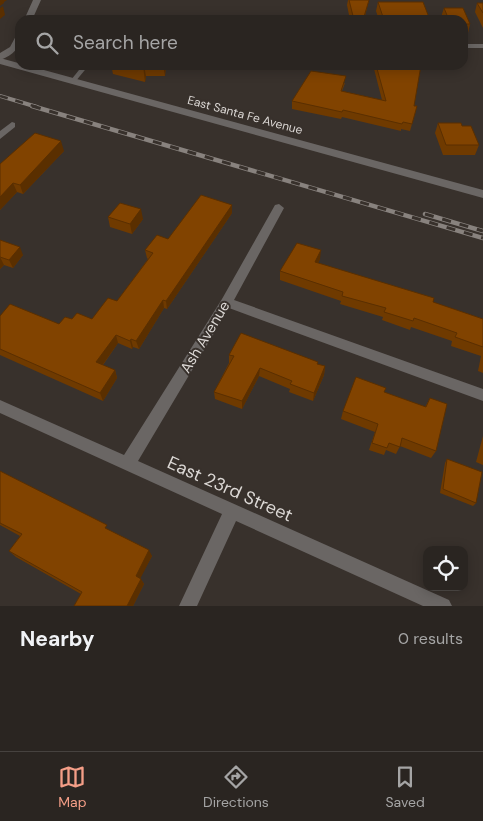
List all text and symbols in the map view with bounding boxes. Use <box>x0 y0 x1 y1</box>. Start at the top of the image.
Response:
search box <box>15 15 468 70</box>
icon: search <box>33 29 61 57</box>
text: Search here <box>73 30 178 55</box>
street label: East Santa Fe Avenue <box>186 92 305 138</box>
street label: Ash Avenue <box>176 297 234 377</box>
street label: East 23rd Street <box>164 451 296 527</box>
map controls <box>423 546 468 591</box>
button: locate <box>423 546 468 591</box>
text: Nearby <box>20 625 94 653</box>
text: 0 results <box>398 628 463 649</box>
tab: Map <box>58 763 86 811</box>
tab: Directions <box>203 763 269 811</box>
tab: Saved <box>385 763 425 811</box>

